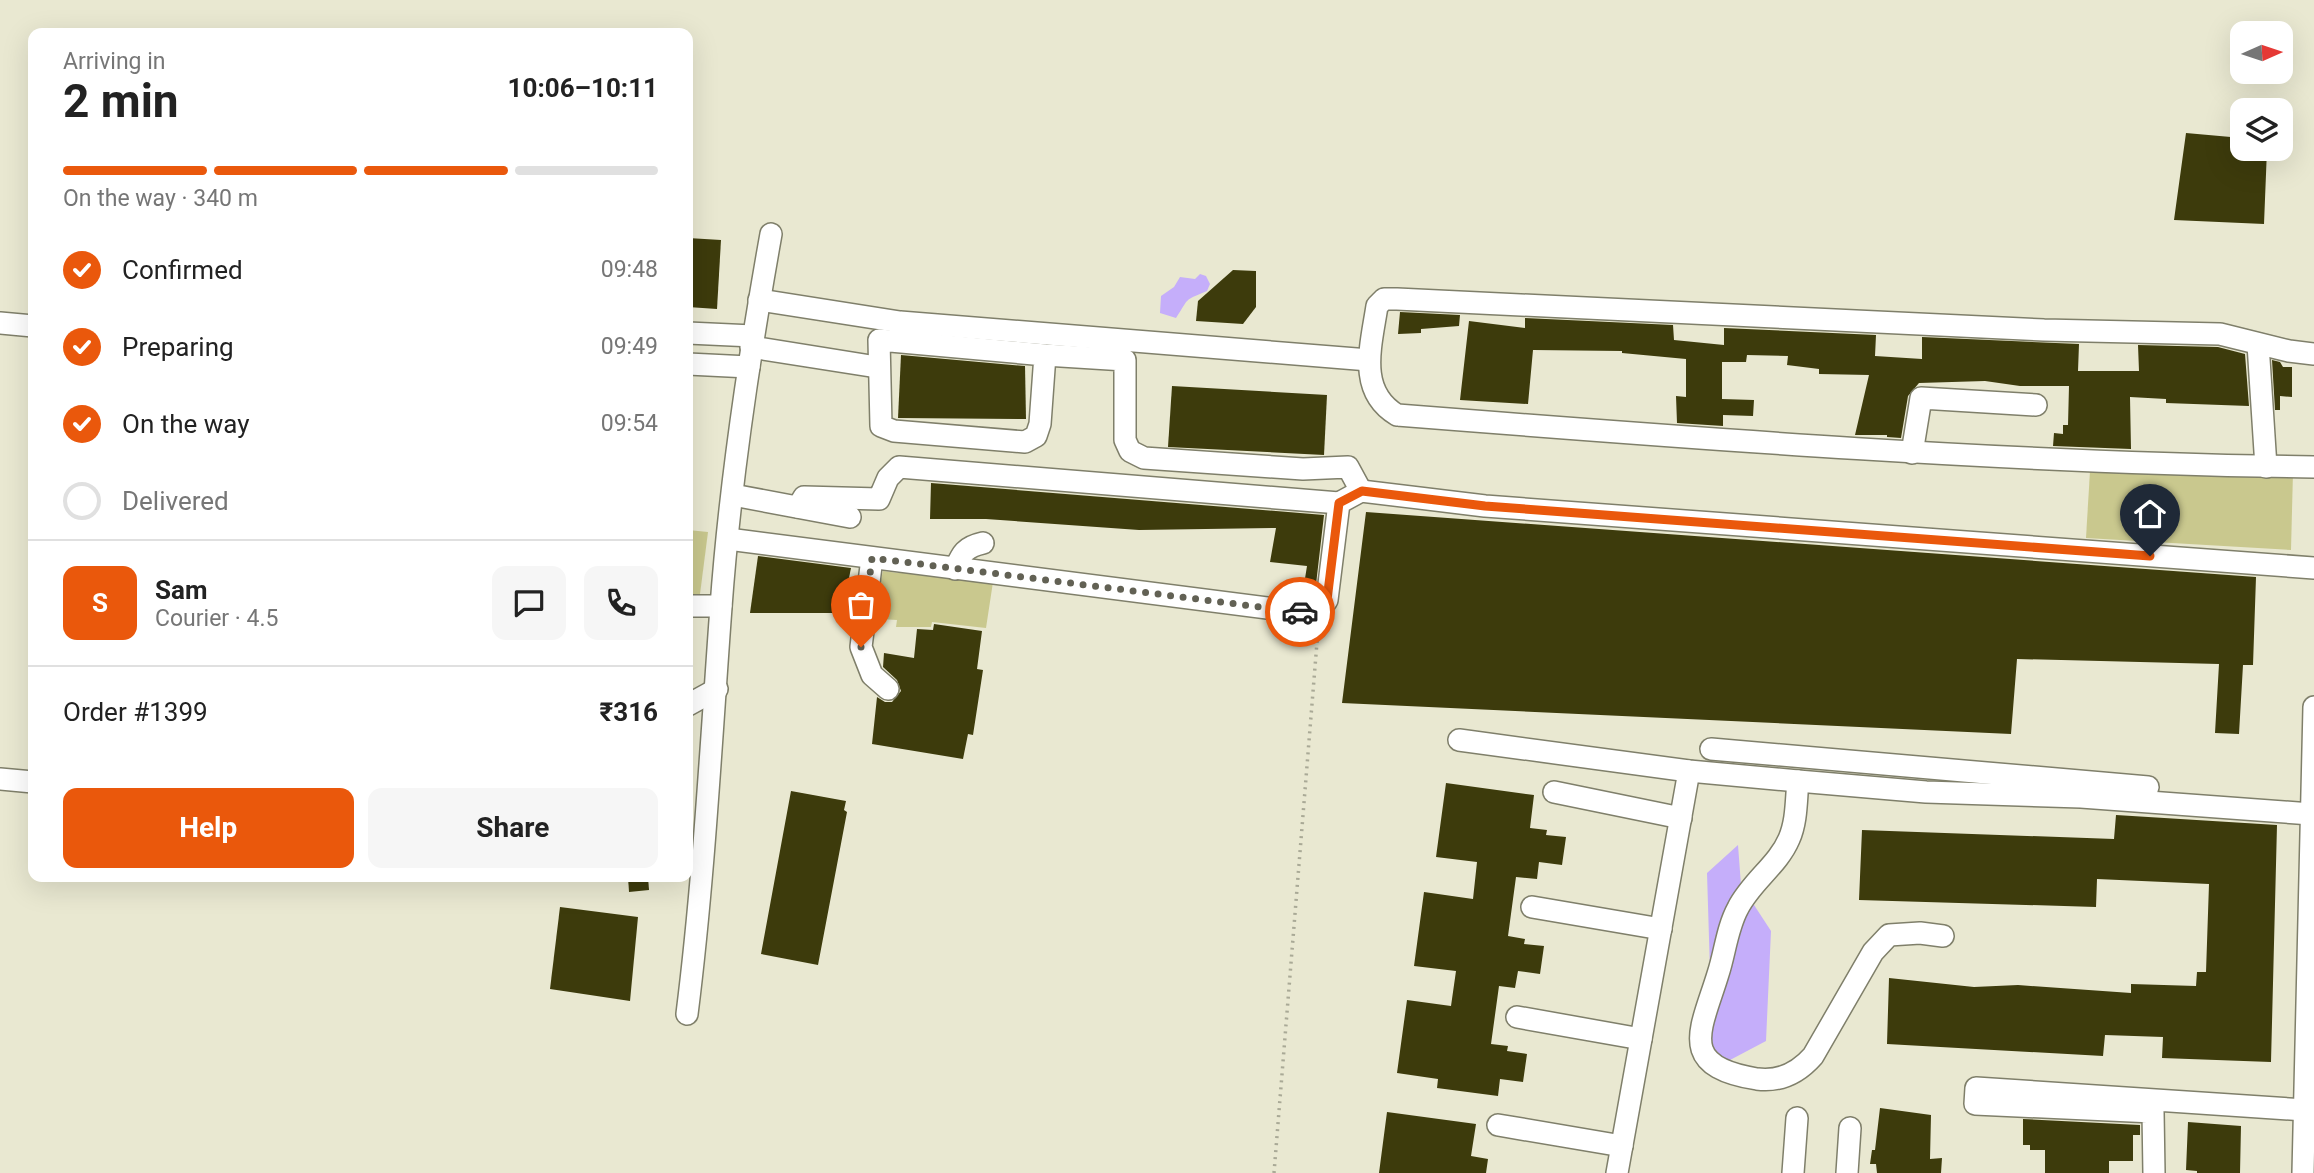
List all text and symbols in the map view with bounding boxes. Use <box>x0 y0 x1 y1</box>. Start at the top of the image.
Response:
north arrow <box>2230 21 2292 84</box>
map controls <box>2230 21 2293 161</box>
text: Arriving in <box>63 48 166 75</box>
text: 10:06–10:11 <box>508 73 658 103</box>
text: 2 min <box>63 74 179 128</box>
button: layers <box>2230 98 2293 161</box>
text: On the way · 340 m <box>63 185 258 212</box>
icon: check <box>63 251 101 289</box>
text: Confirmed <box>122 255 243 285</box>
text: 09:48 <box>601 256 658 283</box>
icon: check <box>63 328 101 366</box>
text: Preparing <box>122 332 234 362</box>
text: 09:49 <box>601 333 658 360</box>
icon: check <box>63 405 101 443</box>
text: On the way <box>122 409 250 439</box>
text: 09:54 <box>601 410 658 437</box>
pin <box>2120 484 2180 556</box>
text: Delivered <box>122 486 229 516</box>
icon: home <box>2131 495 2169 533</box>
button: chat <box>492 566 566 640</box>
button: phone <box>584 566 658 640</box>
text: Sam <box>155 575 207 605</box>
pin <box>831 575 891 647</box>
courier <box>1265 577 1335 647</box>
icon: bag <box>842 586 880 624</box>
text: S <box>92 588 108 618</box>
icon: car <box>1281 593 1319 631</box>
text: Courier · 4.5 <box>155 605 278 632</box>
text: Order #1399 <box>63 697 208 727</box>
text: ₹316 <box>600 697 658 727</box>
button: Help <box>63 788 354 868</box>
button: Share <box>368 788 658 868</box>

